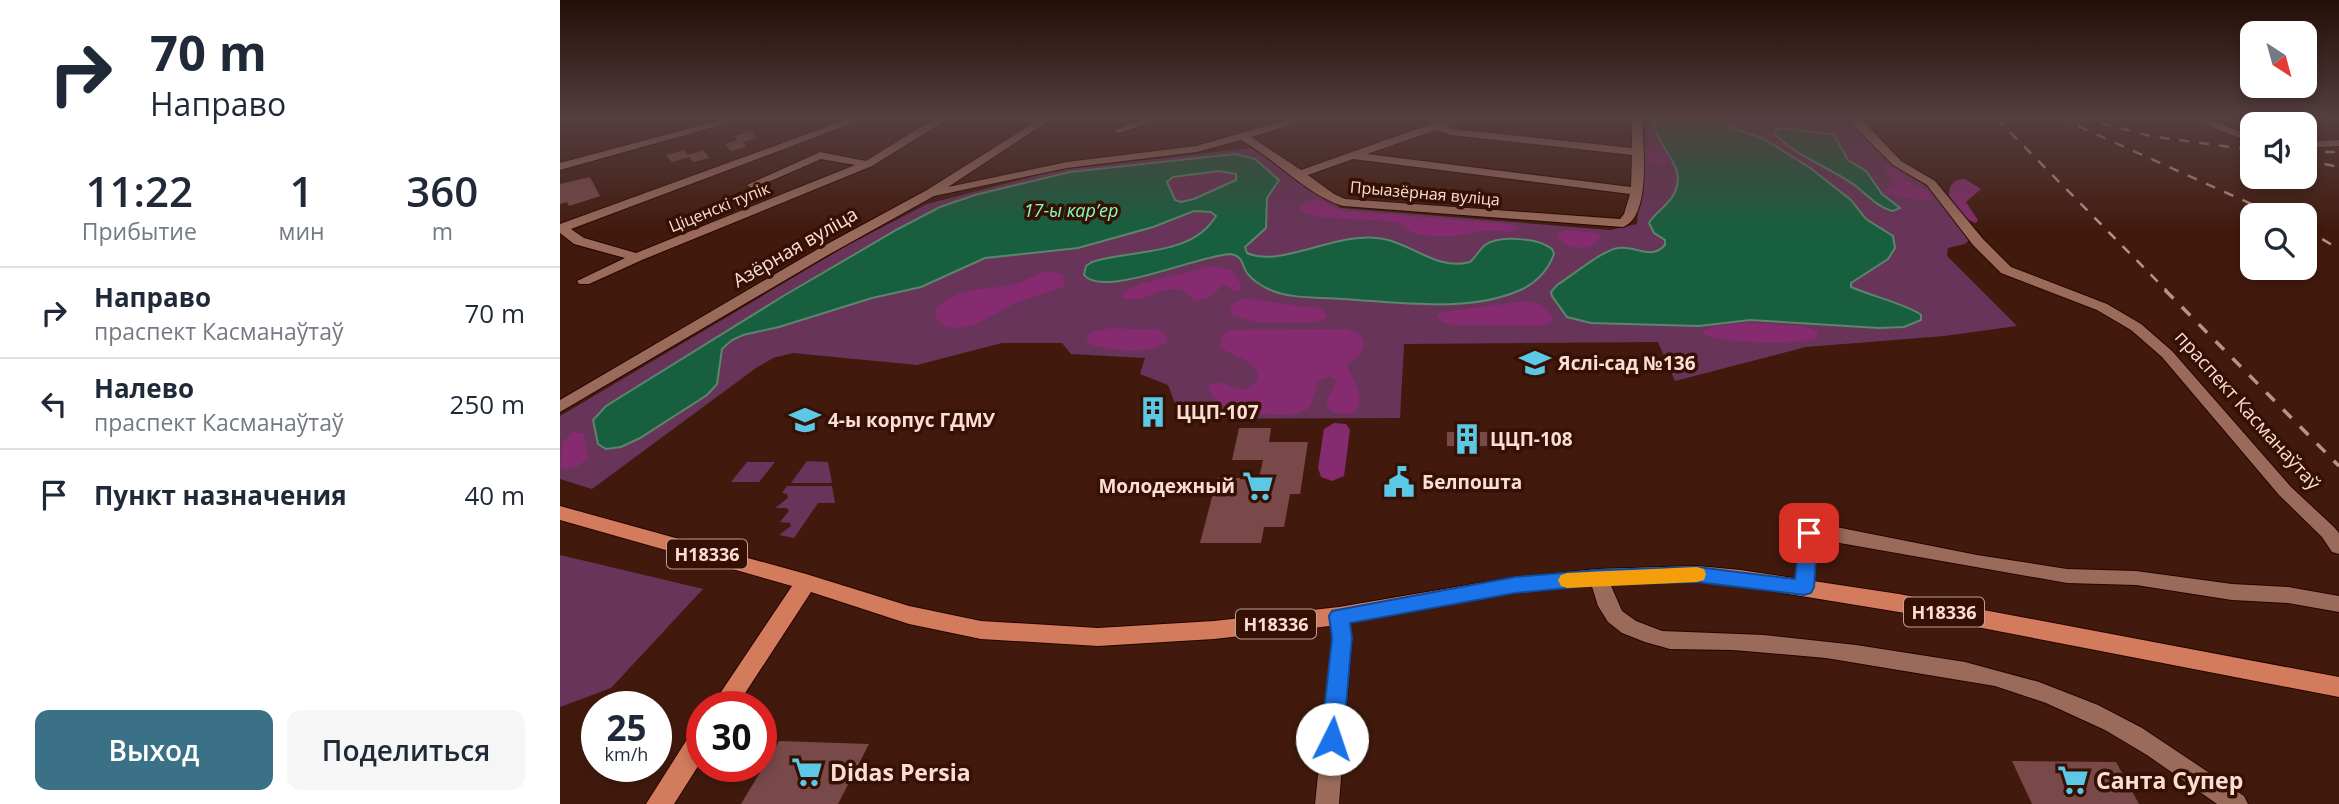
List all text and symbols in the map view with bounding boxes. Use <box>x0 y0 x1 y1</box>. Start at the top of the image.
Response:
text: 70 m <box>150 19 267 85</box>
north arrow <box>2240 21 2317 98</box>
map controls <box>2240 21 2317 280</box>
icon: right <box>35 28 126 119</box>
text: Направо <box>150 82 286 125</box>
button: sound <box>2240 112 2317 189</box>
text: 11:22 <box>85 162 193 219</box>
text: 1 <box>290 162 314 219</box>
text: 360 <box>406 162 478 219</box>
street label: Прыазёрная вуліца <box>1349 175 1501 211</box>
street label: Ціценскі тупік <box>665 177 773 237</box>
water label: 17-ы кар’ер <box>1024 198 1118 222</box>
street label: Азёрная вуліца <box>728 201 862 293</box>
button: search <box>2240 203 2317 280</box>
text: Прибытие <box>82 215 197 247</box>
text: мин <box>279 215 325 247</box>
text: m <box>432 215 453 247</box>
text: Направо <box>94 279 211 315</box>
icon: right <box>35 294 73 332</box>
text: 70 m <box>464 295 525 331</box>
text: праспект Касманаўтаў <box>94 315 343 347</box>
street label: праспект Касманаўтаў <box>2169 325 2327 496</box>
school or university icon: Яслі-сад №136 <box>1518 346 1552 380</box>
place label: Яслі-сад №136 <box>1557 350 1696 376</box>
text: Налево <box>94 370 194 406</box>
icon: left <box>35 385 73 423</box>
text: 250 m <box>450 386 525 422</box>
building icon: ЦЦП-107 <box>1136 395 1170 429</box>
place label: ЦЦП-107 <box>1176 399 1259 425</box>
school or university icon: 4-ы корпус ГДМУ <box>788 403 822 437</box>
text: праспект Касманаўтаў <box>94 406 343 438</box>
place label: 4-ы корпус ГДМУ <box>828 407 996 433</box>
building icon: ЦЦП-108 <box>1450 422 1484 456</box>
place label: ЦЦП-108 <box>1490 426 1573 452</box>
public building icon: Белпошта <box>1382 465 1416 499</box>
supermarket icon: Молодежный <box>1241 469 1275 503</box>
place label: Белпошта <box>1422 469 1522 495</box>
place label: Молодежный <box>1098 473 1235 499</box>
icon: arrive <box>35 476 73 514</box>
text: Пункт назначения <box>94 477 347 513</box>
text: 40 m <box>464 477 525 513</box>
pin <box>1779 503 1839 563</box>
icon: arrive <box>1790 514 1828 552</box>
road number: Н18336 <box>667 540 747 568</box>
road number: Н18336 <box>1904 598 1984 626</box>
road number: Н18336 <box>1236 610 1316 638</box>
speed limit sign: 30 <box>686 691 777 782</box>
position arrow <box>1295 702 1369 776</box>
text: 25 <box>606 704 647 751</box>
button: Выход <box>35 710 273 790</box>
button: Поделиться <box>287 710 525 790</box>
text: km/h <box>605 742 648 766</box>
supermarket icon: Didas Persia <box>790 755 824 789</box>
place label: Didas Persia <box>830 756 971 788</box>
supermarket icon: Санта Супер <box>2056 763 2090 797</box>
place label: Санта Супер <box>2096 764 2243 796</box>

